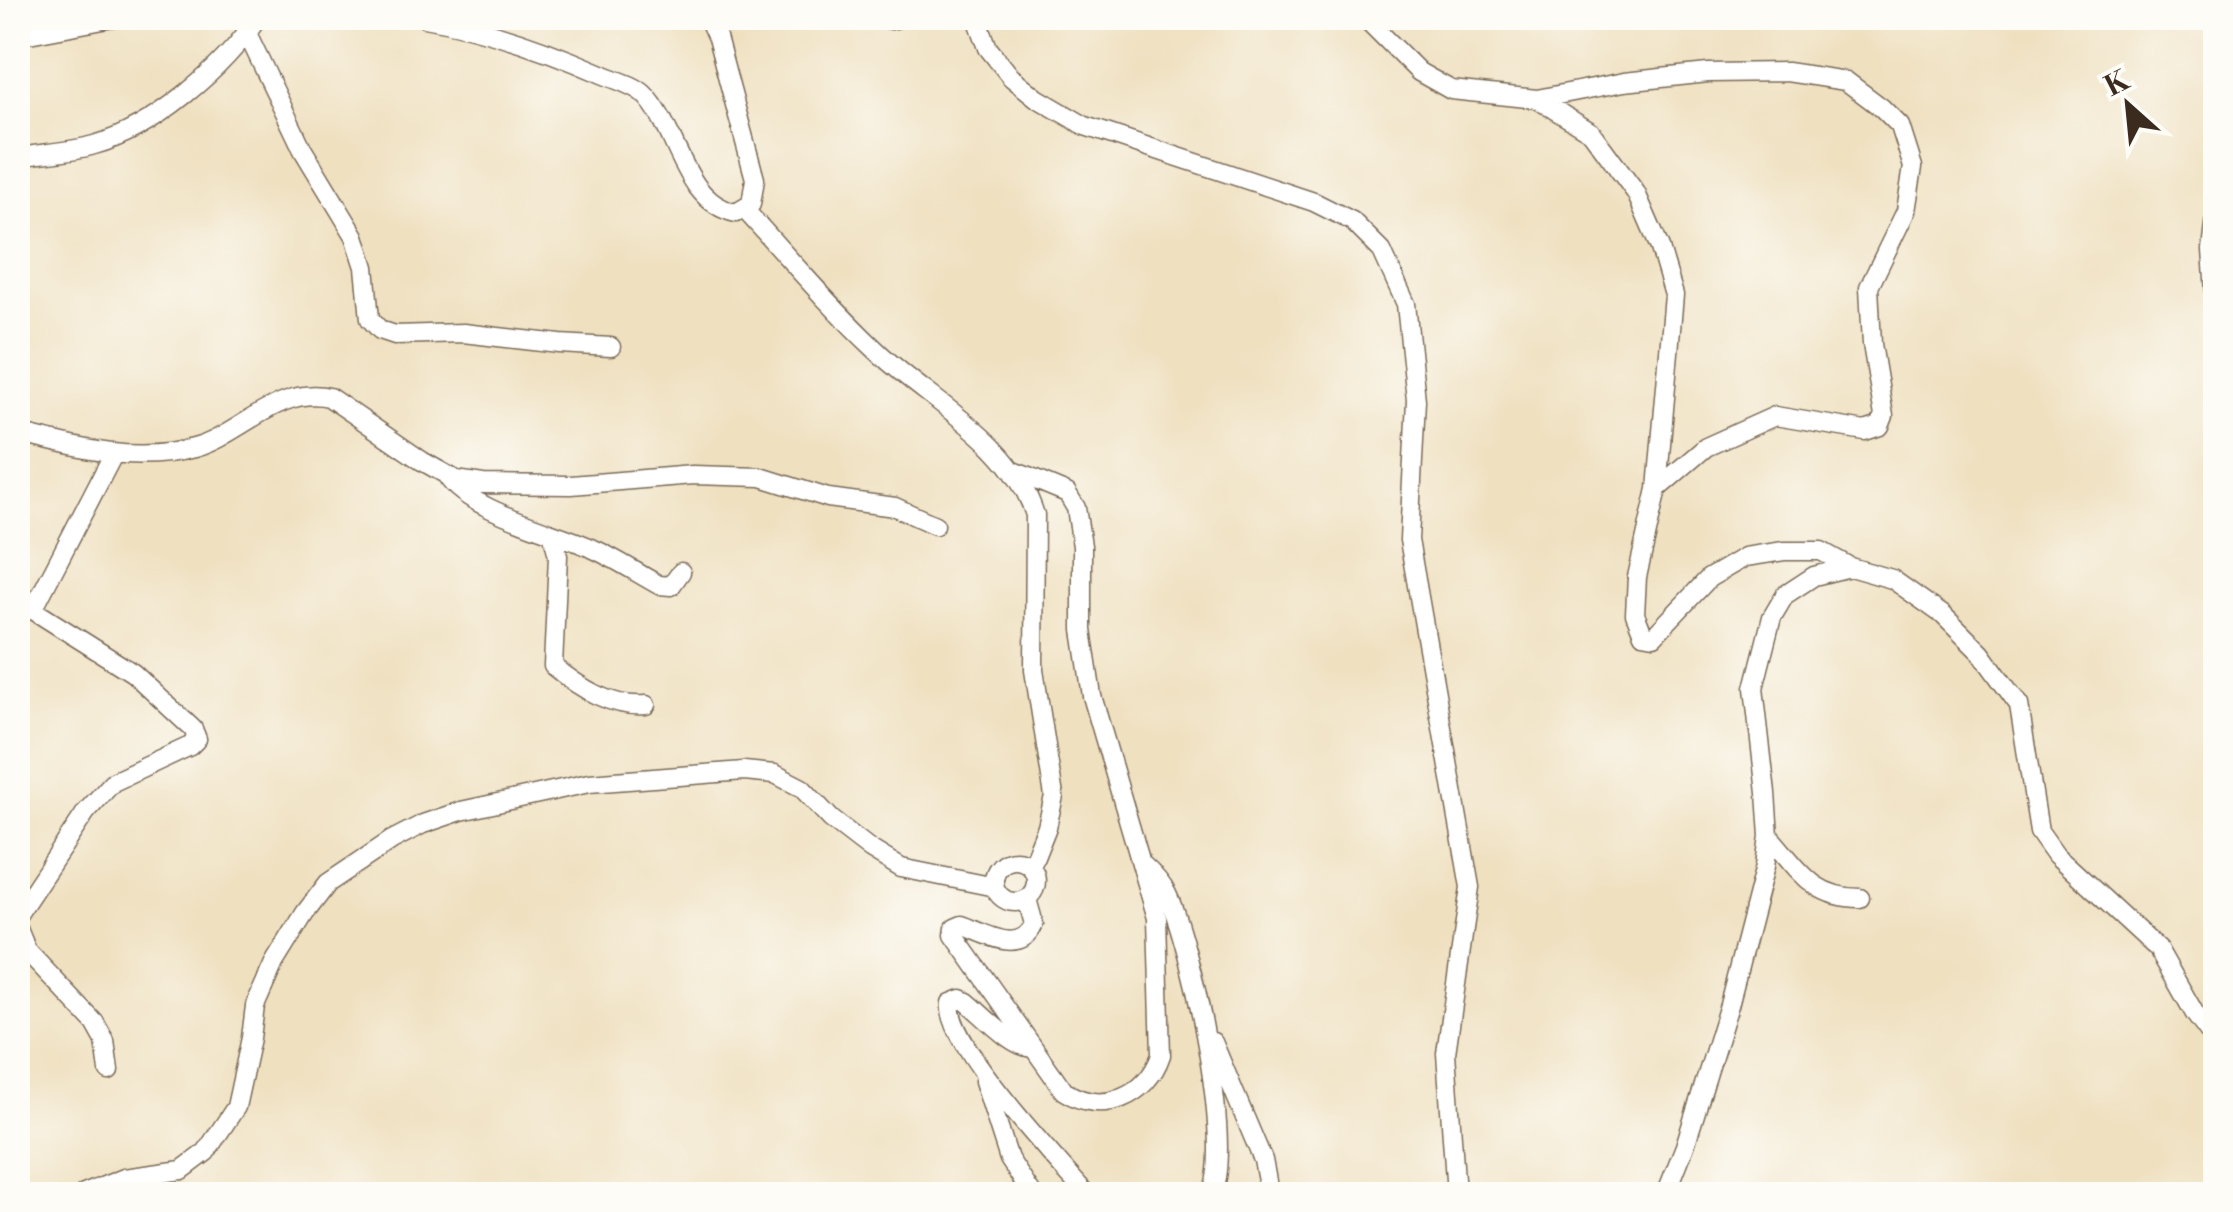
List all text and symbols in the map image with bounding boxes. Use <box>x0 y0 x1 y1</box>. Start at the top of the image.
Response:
north arrow <box>2078 55 2178 155</box>
text: K <box>2099 63 2137 105</box>

